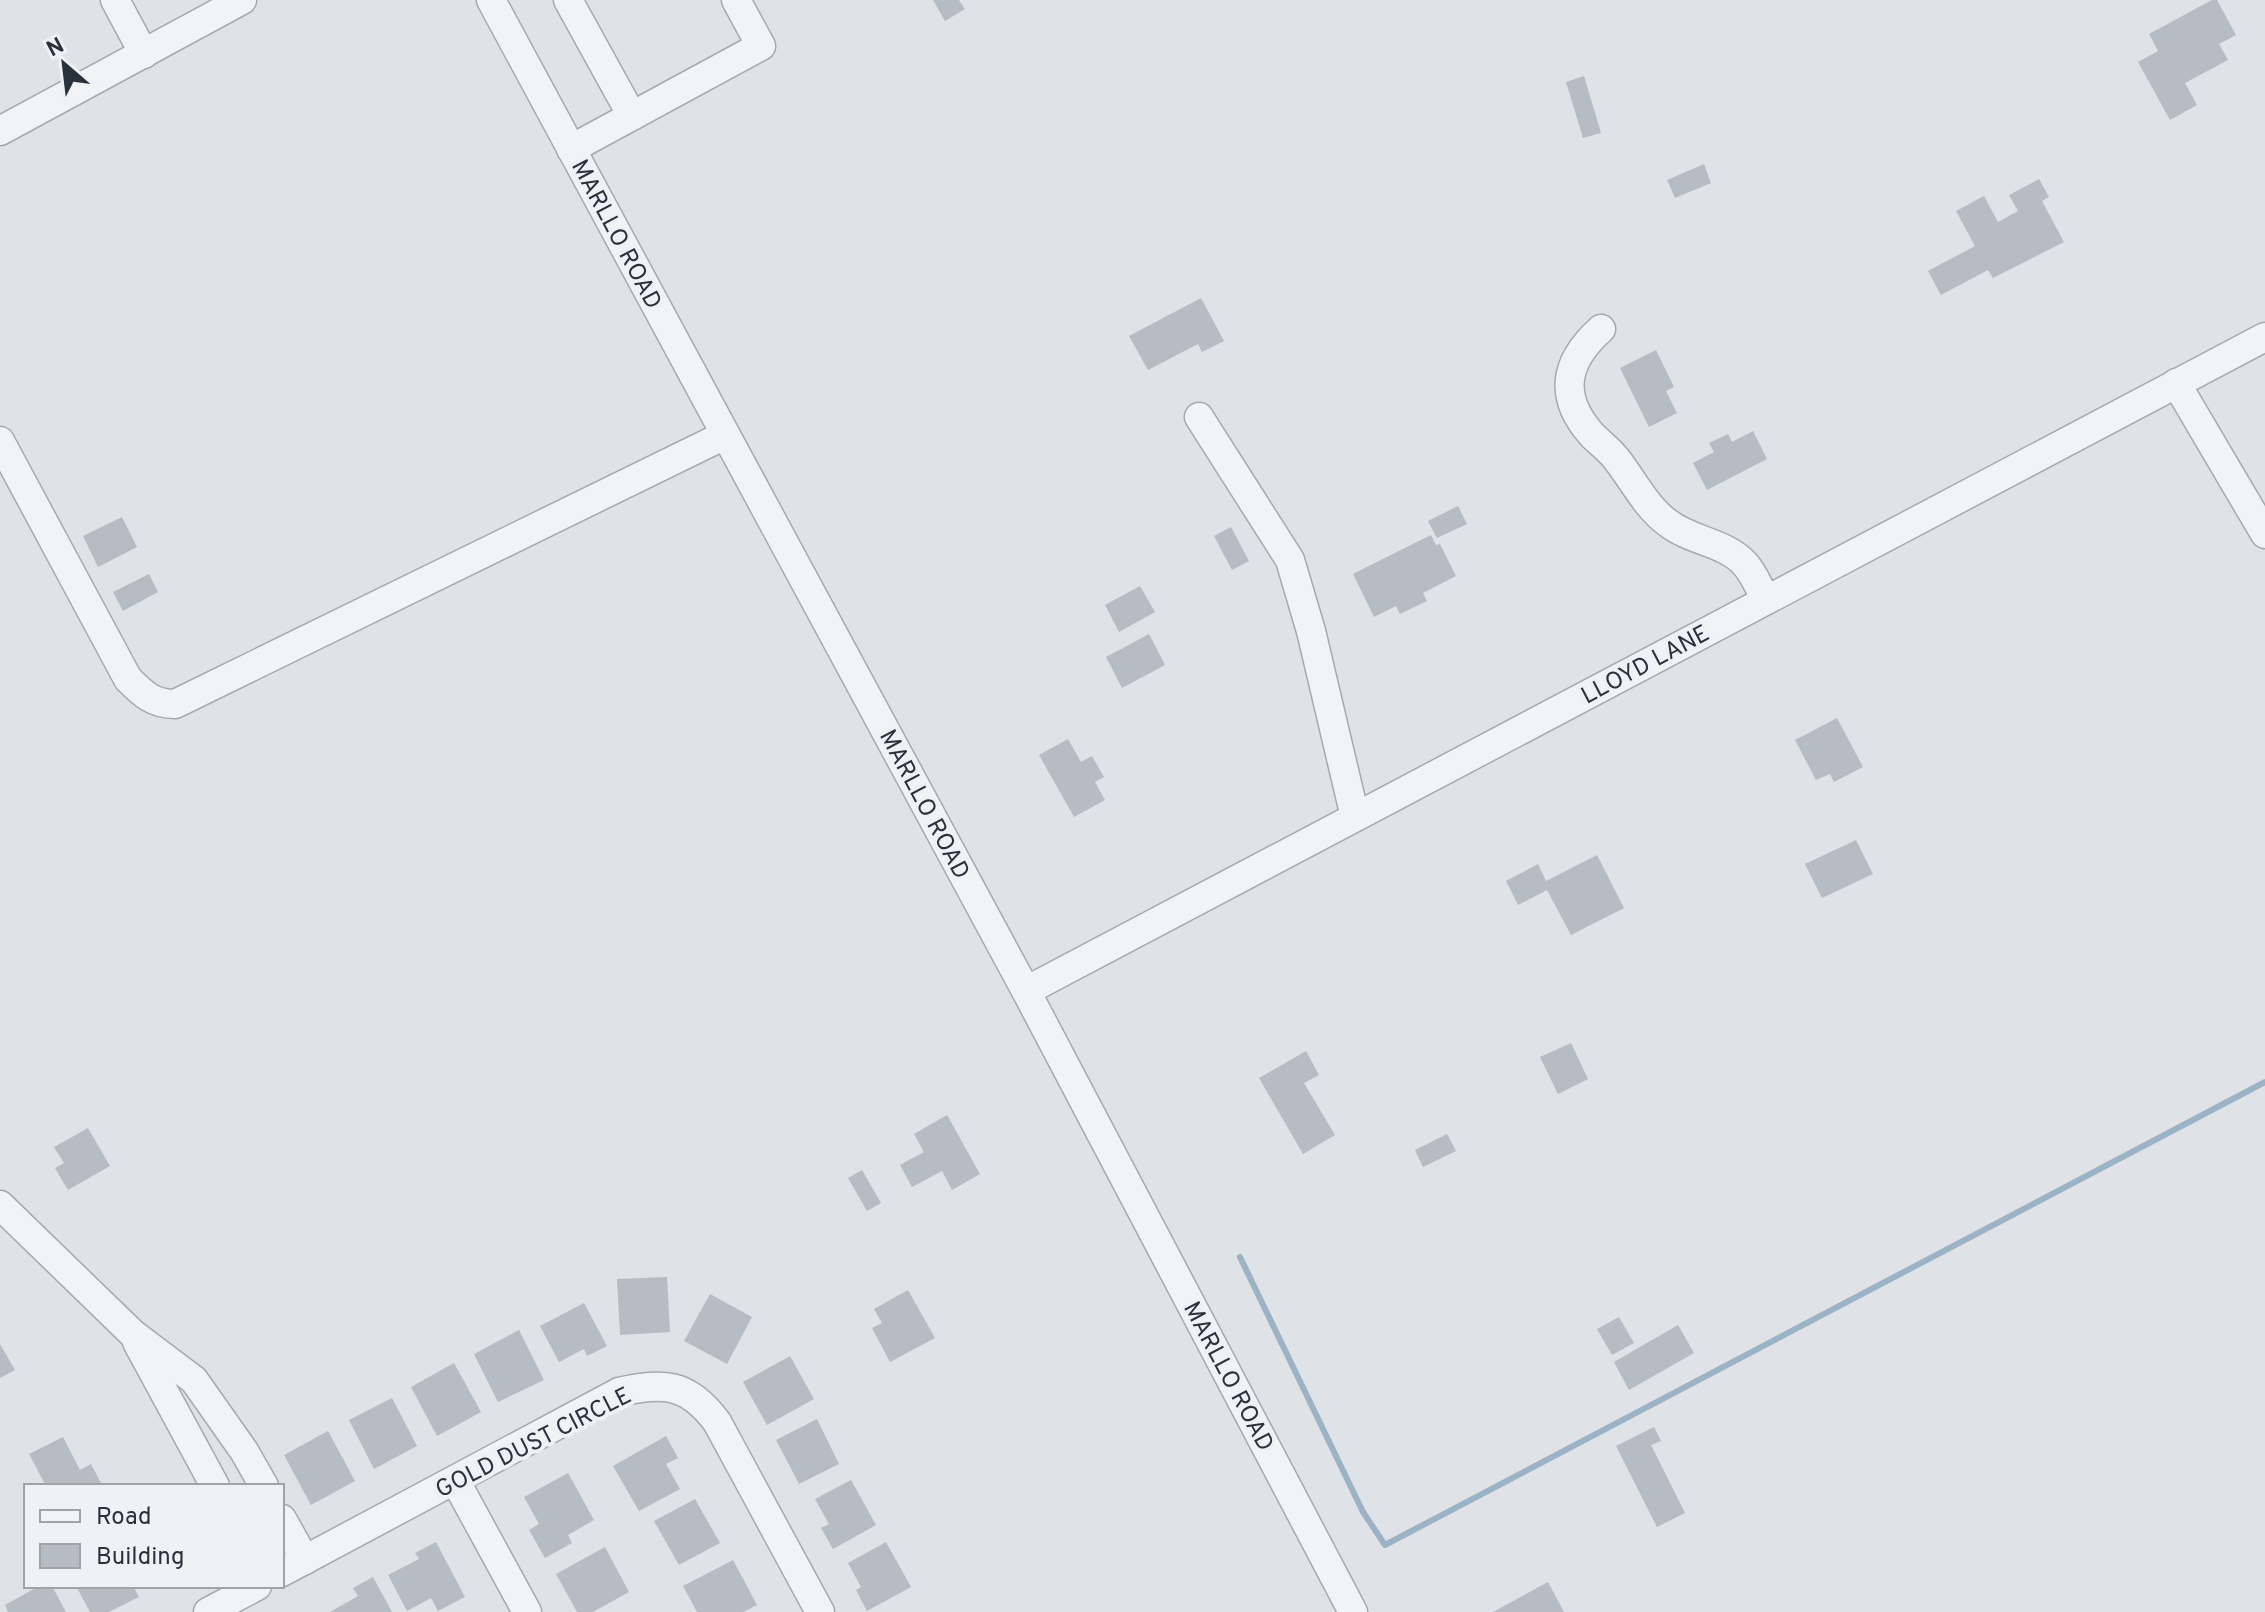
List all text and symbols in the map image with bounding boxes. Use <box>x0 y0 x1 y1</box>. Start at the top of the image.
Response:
north arrow <box>24 24 104 104</box>
text: N <box>42 33 69 64</box>
street label: MARLLO ROAD <box>563 155 667 315</box>
street label: LLOYD LANE <box>1577 619 1715 712</box>
street label: MARLLO ROAD <box>871 725 975 885</box>
street label: MARLLO ROAD <box>1175 1297 1279 1457</box>
street label: GOLD DUST CIRCLE <box>431 1381 637 1506</box>
legend <box>24 1484 284 1588</box>
text: Road <box>96 1503 152 1533</box>
text: Building <box>96 1543 185 1573</box>

